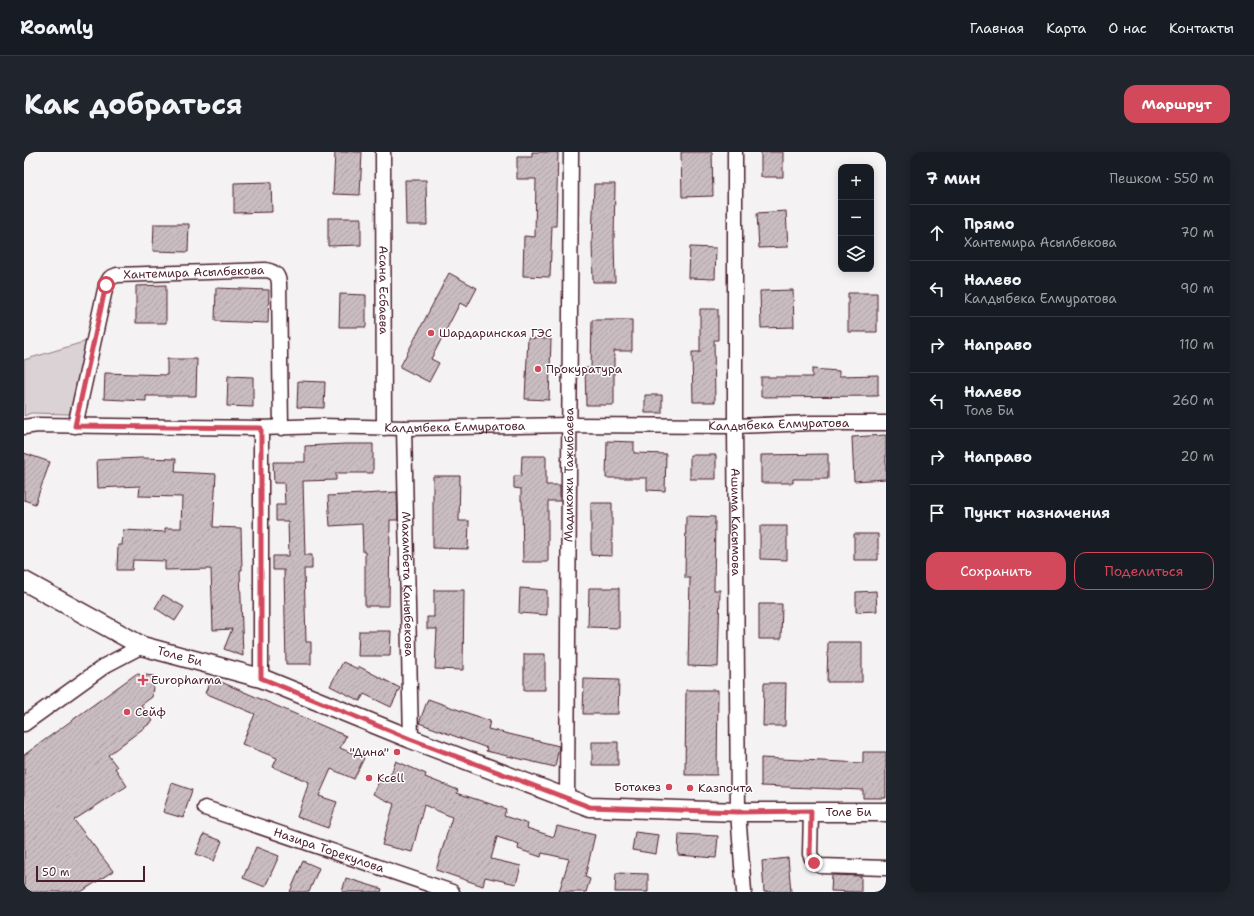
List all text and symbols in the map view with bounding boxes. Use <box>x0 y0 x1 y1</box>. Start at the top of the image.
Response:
text: Roamly <box>20 15 94 40</box>
text: Главная <box>970 19 1024 37</box>
text: Карта <box>1046 19 1086 37</box>
text: О нас <box>1108 19 1147 37</box>
text: Контакты <box>1169 19 1234 37</box>
text: Как добраться <box>24 85 243 123</box>
button: Маршрут <box>1124 85 1230 123</box>
map controls <box>838 164 874 272</box>
button: + <box>838 164 874 200</box>
text: 7 мин <box>926 167 981 189</box>
text: Пешком · 550 m <box>1109 170 1214 187</box>
button: − <box>838 200 874 236</box>
text: Прямо <box>964 214 1014 234</box>
icon: ahead <box>926 222 948 244</box>
text: 70 m <box>1180 224 1214 241</box>
text: Хантемира Асылбекова <box>964 234 1117 251</box>
button: layers <box>838 236 874 272</box>
street label: Асана Есбаева <box>375 246 392 335</box>
street label: Хантемира Асылбекова <box>123 262 265 283</box>
text: Налево <box>964 270 1022 290</box>
route start <box>97 276 115 294</box>
icon: left <box>926 278 948 300</box>
text: 90 m <box>1180 280 1214 297</box>
text: Калдыбека Елмуратова <box>964 290 1117 307</box>
place label: Шардаринская ГЭС <box>439 325 552 341</box>
marker: Шардаринская ГЭС <box>426 328 436 338</box>
icon: right <box>926 334 948 356</box>
text: Направо <box>964 335 1032 355</box>
text: 110 m <box>1179 336 1214 353</box>
place label: Прокуратура <box>546 361 623 377</box>
marker: Прокуратура <box>533 364 543 374</box>
text: Налево <box>964 382 1022 402</box>
icon: left <box>926 390 948 412</box>
text: 260 m <box>1172 392 1214 409</box>
text: Толе Би <box>964 402 1014 419</box>
street label: Мадикожи Тажибаева <box>561 407 577 542</box>
street label: Калдыбека Елмуратова <box>708 415 850 434</box>
street label: Калдыбека Елмуратова <box>384 418 526 436</box>
icon: right <box>926 446 948 468</box>
text: Направо <box>964 447 1032 467</box>
text: 20 m <box>1181 448 1214 465</box>
street label: Ашима Касымова <box>727 468 744 577</box>
icon: arrive <box>926 502 948 524</box>
text: Пункт назначения <box>964 503 1110 523</box>
street label: Махамбета Каныбекова <box>398 511 417 657</box>
button: Сохранить <box>926 552 1066 590</box>
button: Поделиться <box>1074 552 1214 590</box>
street label: Толе Би <box>156 642 204 670</box>
place label: Europharma <box>151 672 222 688</box>
marker: Europharma <box>138 675 148 685</box>
place label: Сейф <box>135 704 166 720</box>
marker: Сейф <box>122 707 132 717</box>
place label: "Дина" <box>350 744 389 760</box>
marker: "Дина" <box>392 747 402 757</box>
place label: Kcell <box>377 770 404 786</box>
marker: Kcell <box>364 773 374 783</box>
place label: Ботакөз <box>614 779 661 795</box>
place label: Казпочта <box>698 780 753 796</box>
marker: Ботакөз <box>664 782 674 792</box>
marker: Казпочта <box>685 783 695 793</box>
street label: Толе Би <box>825 804 872 820</box>
street label: Назира Торекулова <box>272 824 387 877</box>
route end <box>805 854 823 872</box>
scale bar <box>36 864 145 883</box>
text: 50 m <box>42 865 70 880</box>

